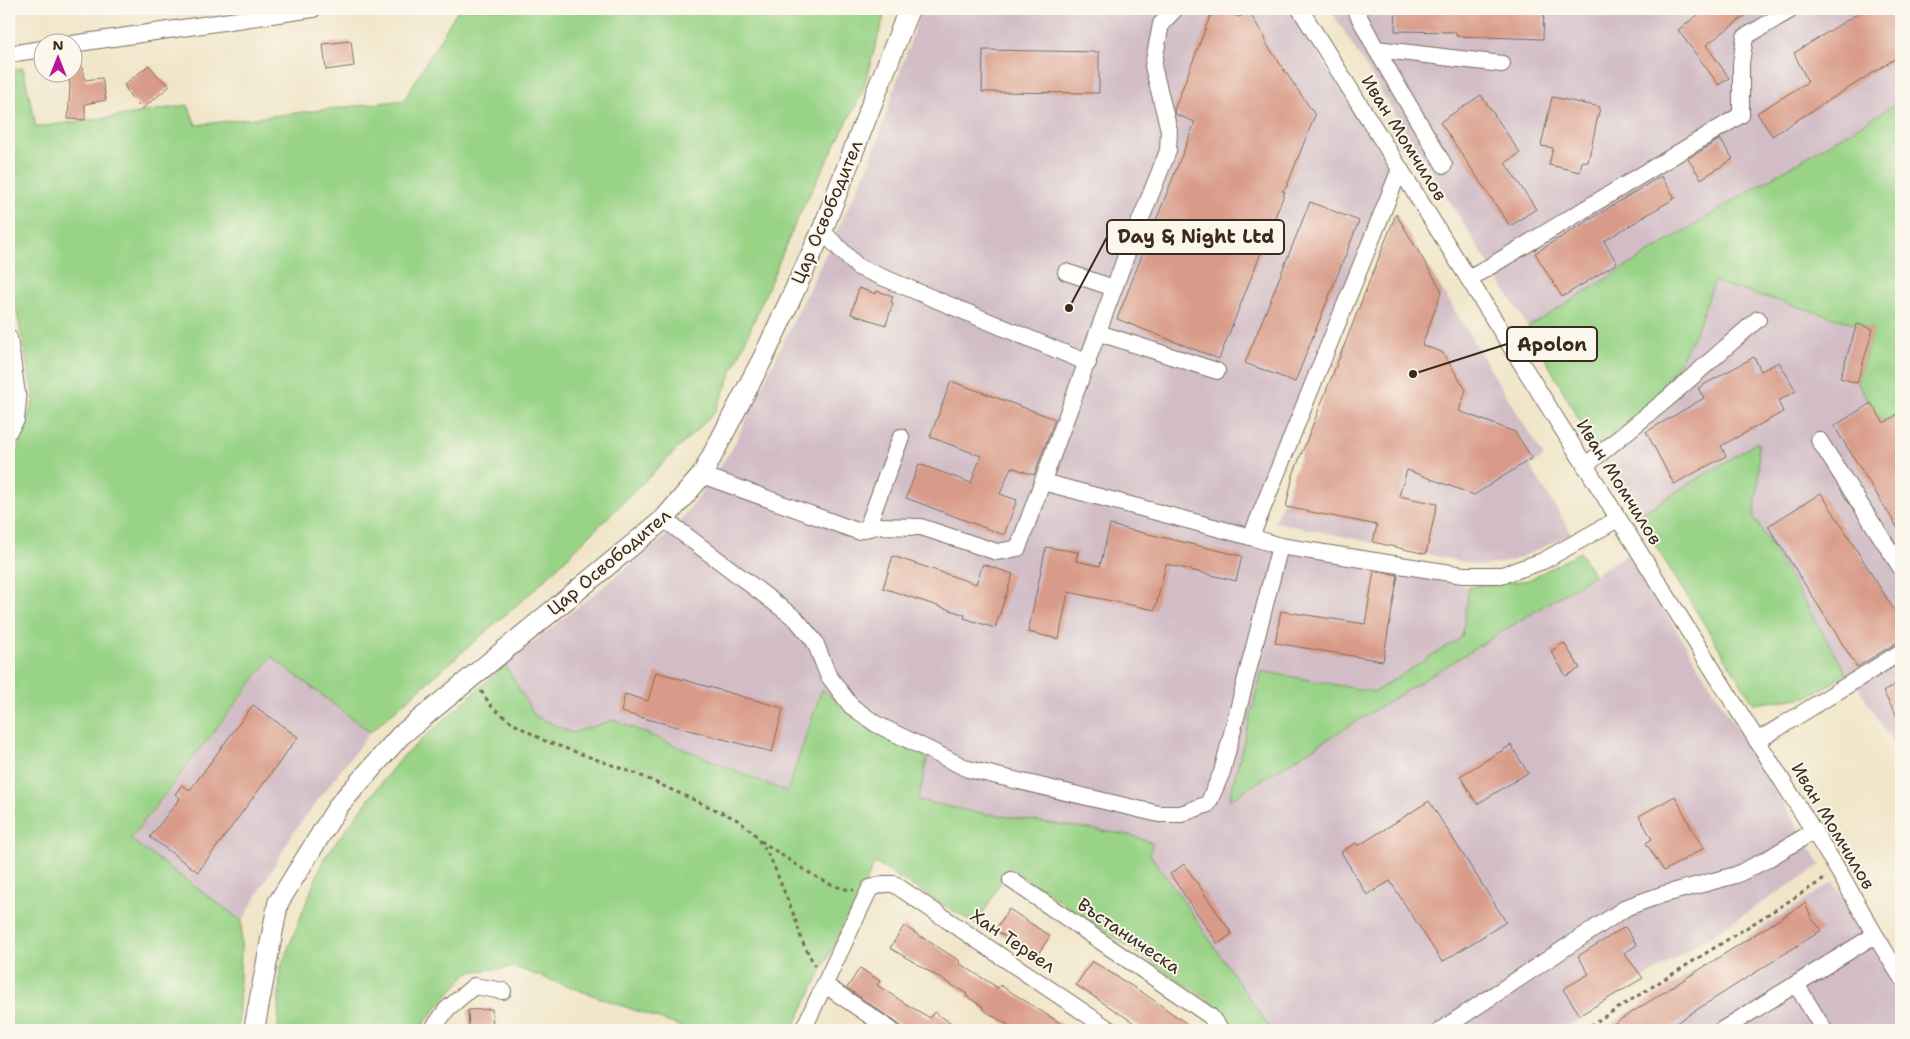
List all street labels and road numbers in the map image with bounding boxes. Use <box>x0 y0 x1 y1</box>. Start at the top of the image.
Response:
street label: Иван Момчилов <box>1356 71 1452 205</box>
street label: Цар Освободител <box>786 136 868 288</box>
street label: Иван Момчилов <box>1571 415 1667 549</box>
street label: Цар Освободител <box>542 503 676 621</box>
street label: Иван Момчилов <box>1786 758 1880 894</box>
street label: Въстаническа <box>1073 893 1185 979</box>
street label: Хан Тервел <box>966 904 1060 978</box>

